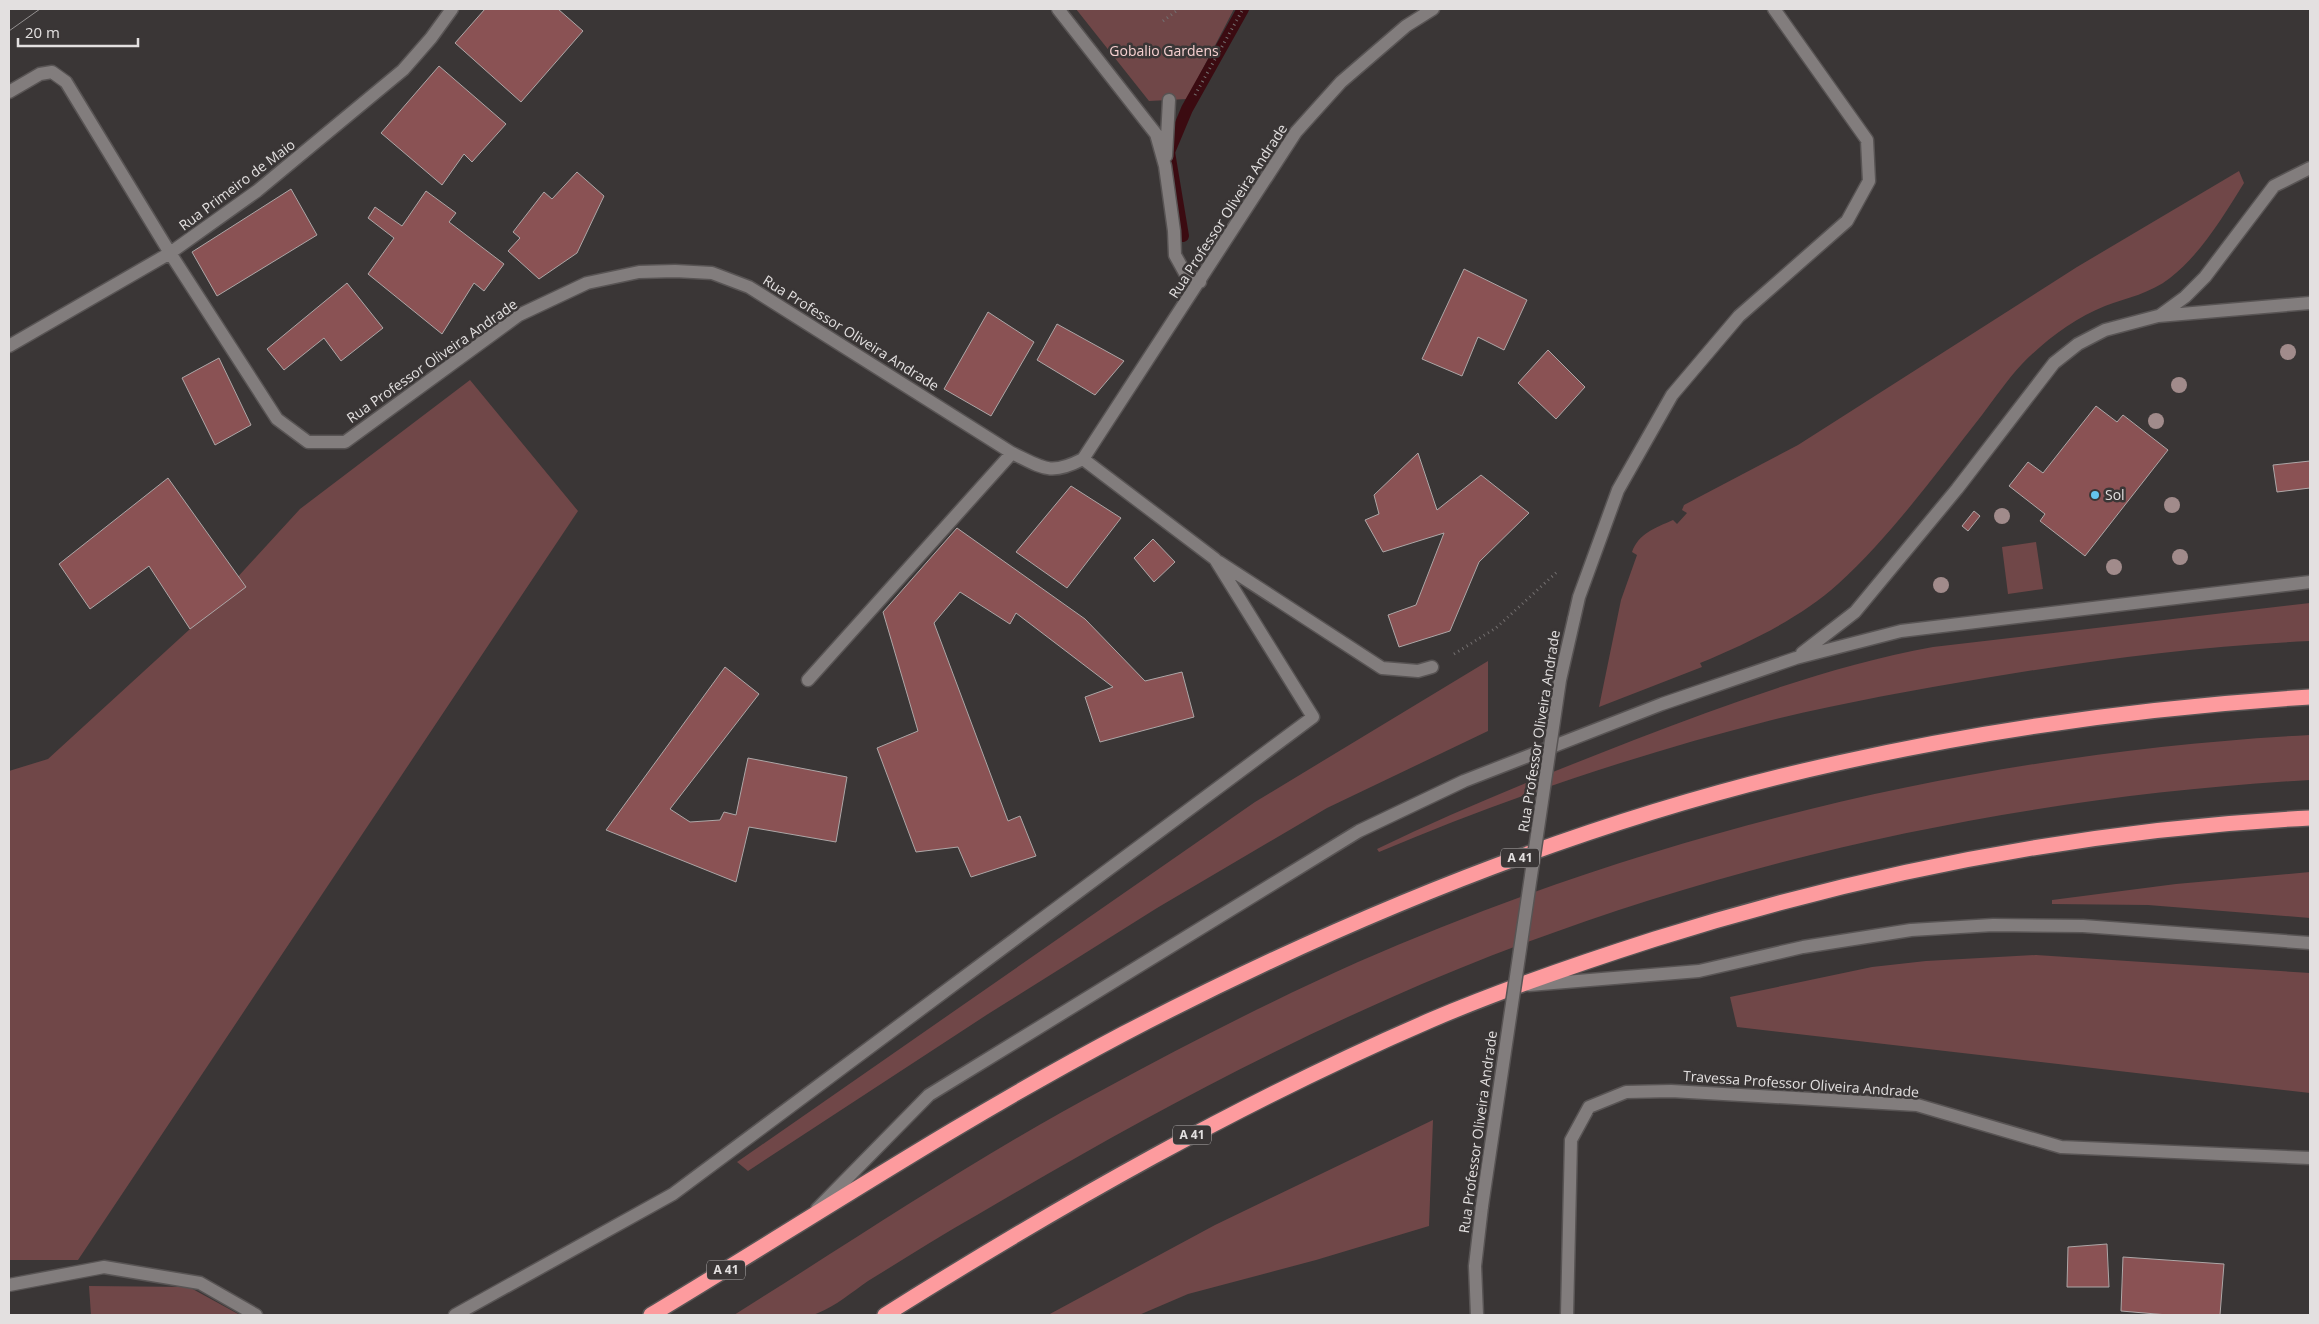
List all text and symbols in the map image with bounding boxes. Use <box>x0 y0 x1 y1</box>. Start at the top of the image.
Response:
scale bar <box>18 15 138 47</box>
text: 20 m <box>25 22 60 42</box>
park label: Gobalio Gardens <box>1109 41 1219 60</box>
street label: Rua Professor Oliveira Andrade <box>1164 120 1291 302</box>
street label: Rua Primeiro de Maio <box>175 135 299 235</box>
street label: Rua Professor Oliveira Andrade <box>760 270 943 395</box>
street label: Rua Professor Oliveira Andrade <box>343 294 521 427</box>
place label: Sol <box>2105 485 2125 504</box>
marker: Sol <box>2089 489 2101 501</box>
street label: Rua Professor Oliveira Andrade <box>1513 628 1564 833</box>
road number: A 41 <box>1501 848 1539 868</box>
street label: Rua Professor Oliveira Andrade <box>1454 1029 1501 1234</box>
street label: Travessa Professor Oliveira Andrade <box>1682 1066 1920 1101</box>
road number: A 41 <box>1173 1126 1211 1144</box>
road number: A 41 <box>707 1260 745 1280</box>

